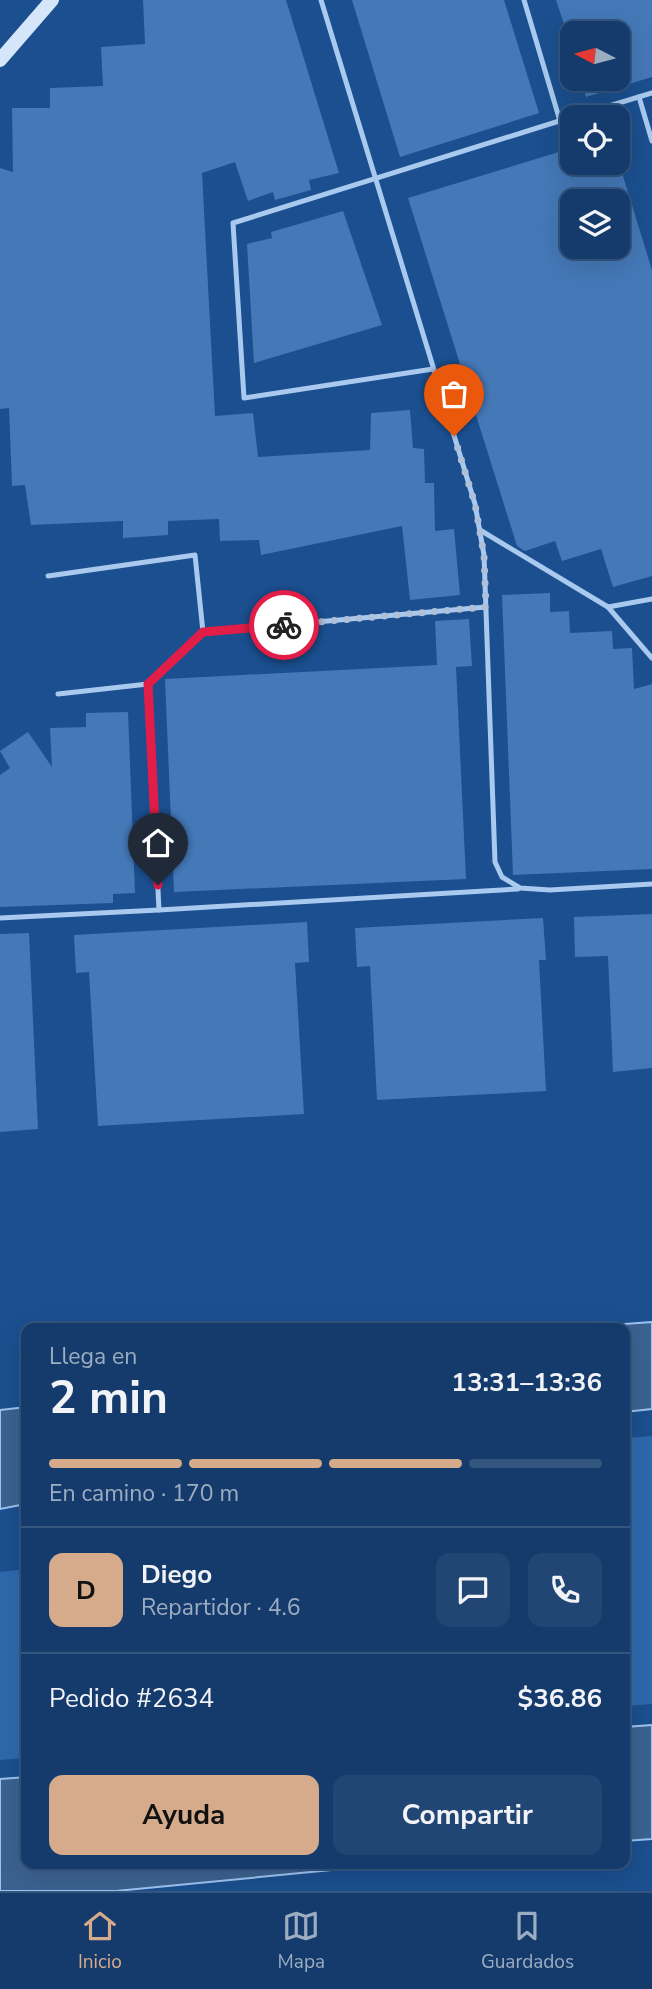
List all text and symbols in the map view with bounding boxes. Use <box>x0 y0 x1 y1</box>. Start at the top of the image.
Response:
north arrow <box>560 21 630 91</box>
map controls <box>560 21 630 259</box>
button: locate <box>560 105 630 175</box>
button: layers <box>560 189 630 259</box>
pin <box>424 364 484 436</box>
icon: bag <box>435 375 473 413</box>
courier <box>249 590 319 660</box>
icon: bike <box>265 606 303 644</box>
pin <box>128 813 188 885</box>
icon: home <box>139 824 177 862</box>
text: Llega en <box>49 1341 137 1372</box>
text: 13:31–13:36 <box>451 1365 602 1400</box>
text: 2 min <box>49 1366 168 1429</box>
text: En camino · 170 m <box>49 1478 239 1509</box>
button: chat <box>436 1553 510 1627</box>
button: phone <box>528 1553 602 1627</box>
text: Diego <box>141 1557 212 1592</box>
text: D <box>76 1573 96 1608</box>
text: Repartidor · 4.6 <box>141 1592 301 1623</box>
text: Pedido #2634 <box>49 1681 214 1716</box>
text: $36.86 <box>518 1681 602 1716</box>
button: Ayuda <box>49 1775 319 1855</box>
button: Compartir <box>333 1775 602 1855</box>
tab: Inicio <box>78 1907 122 1975</box>
tab: Mapa <box>278 1907 325 1975</box>
tab: Guardados <box>481 1907 574 1975</box>

